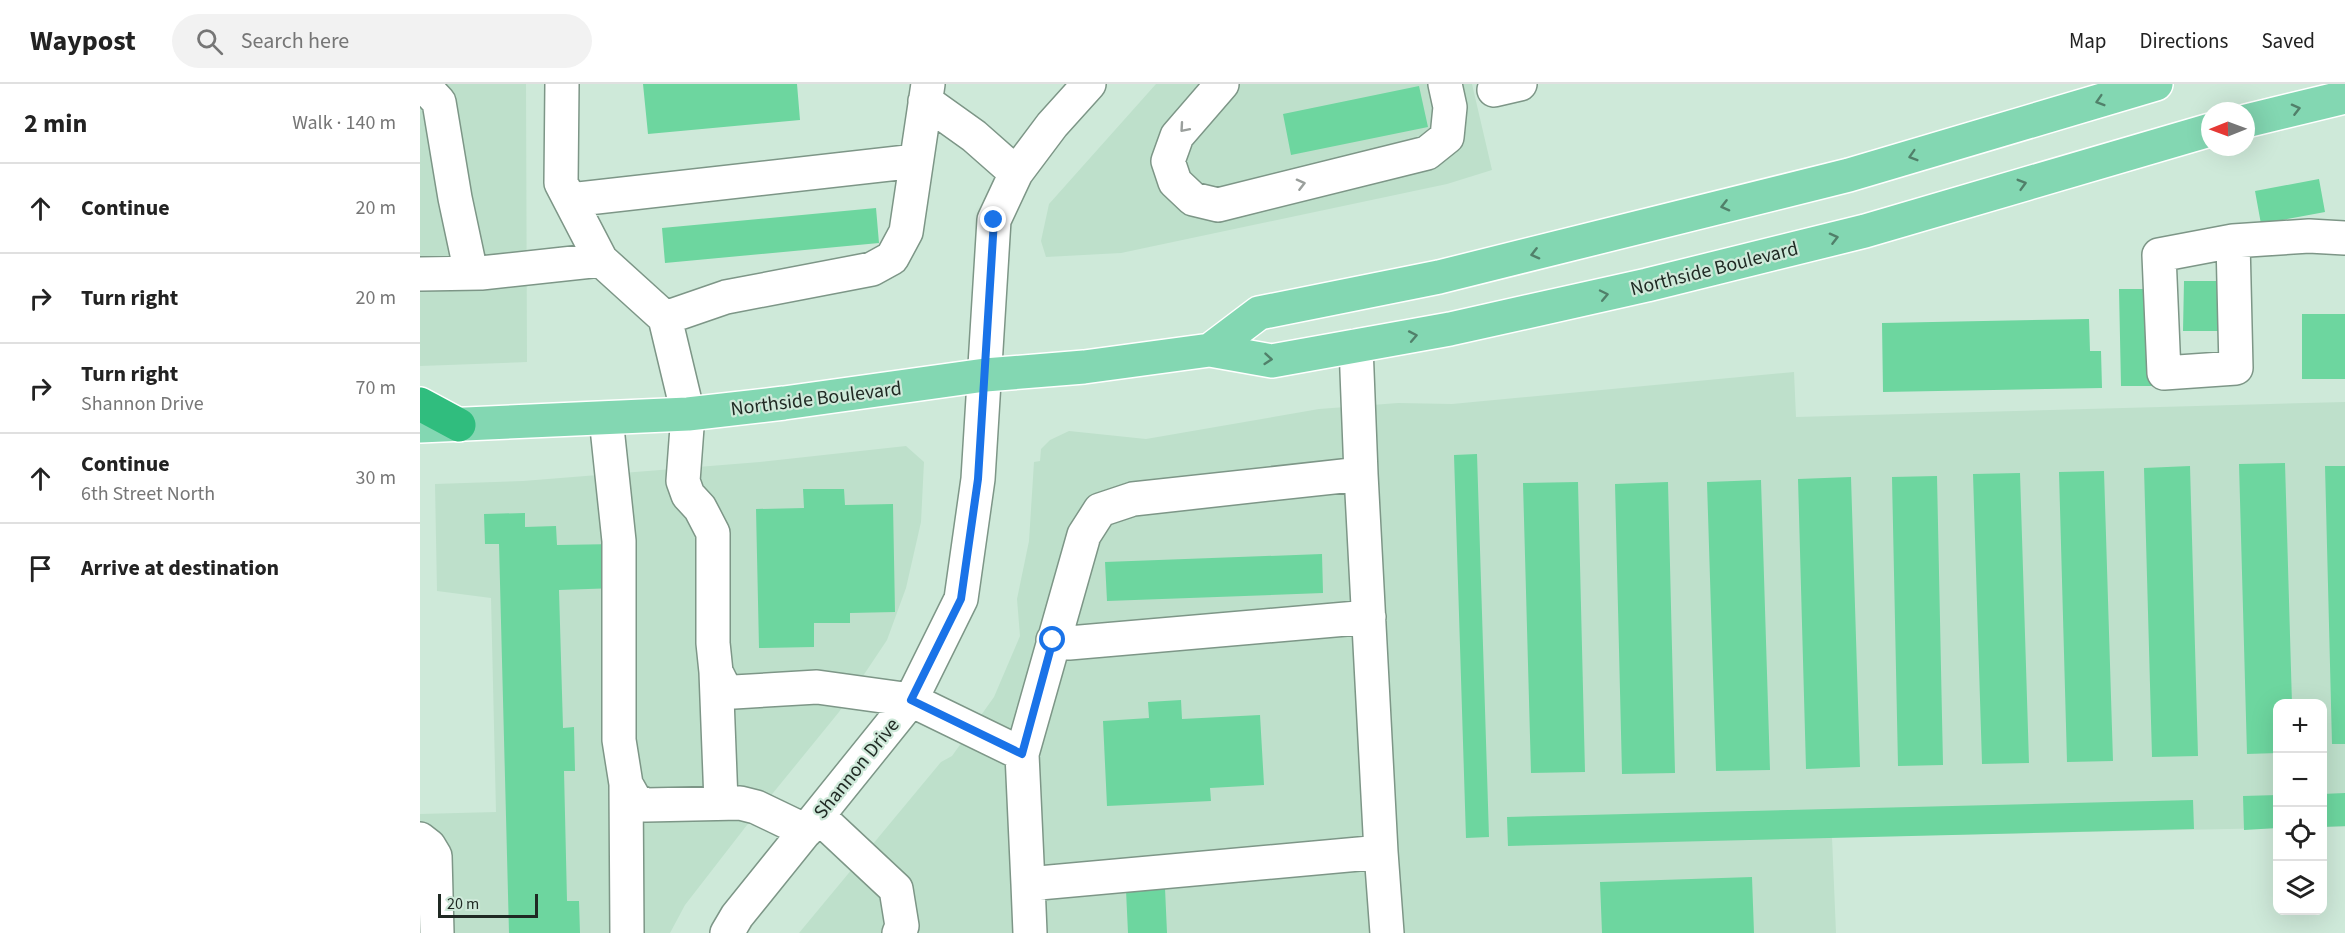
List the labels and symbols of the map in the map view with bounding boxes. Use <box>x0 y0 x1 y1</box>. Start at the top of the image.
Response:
one-way arrow <box>2095 94 2106 106</box>
north arrow <box>2201 102 2255 156</box>
one-way arrow <box>2290 103 2300 116</box>
one-way arrow <box>1180 121 1191 132</box>
one-way arrow <box>1908 149 1919 161</box>
one-way arrow <box>1295 179 1306 191</box>
one-way arrow <box>2016 179 2026 191</box>
one-way arrow <box>1720 199 1730 212</box>
route end <box>980 206 1006 232</box>
one-way arrow <box>1829 233 1839 246</box>
street label: Northside Boulevard <box>1627 235 1801 303</box>
one-way arrow <box>1531 246 1541 259</box>
one-way arrow <box>1599 289 1609 302</box>
one-way arrow <box>1409 330 1418 342</box>
one-way arrow <box>1263 352 1272 365</box>
street label: Northside Boulevard <box>729 375 903 423</box>
route start <box>1039 626 1065 652</box>
street label: Shannon Drive <box>807 712 906 825</box>
scale bar <box>438 891 538 918</box>

